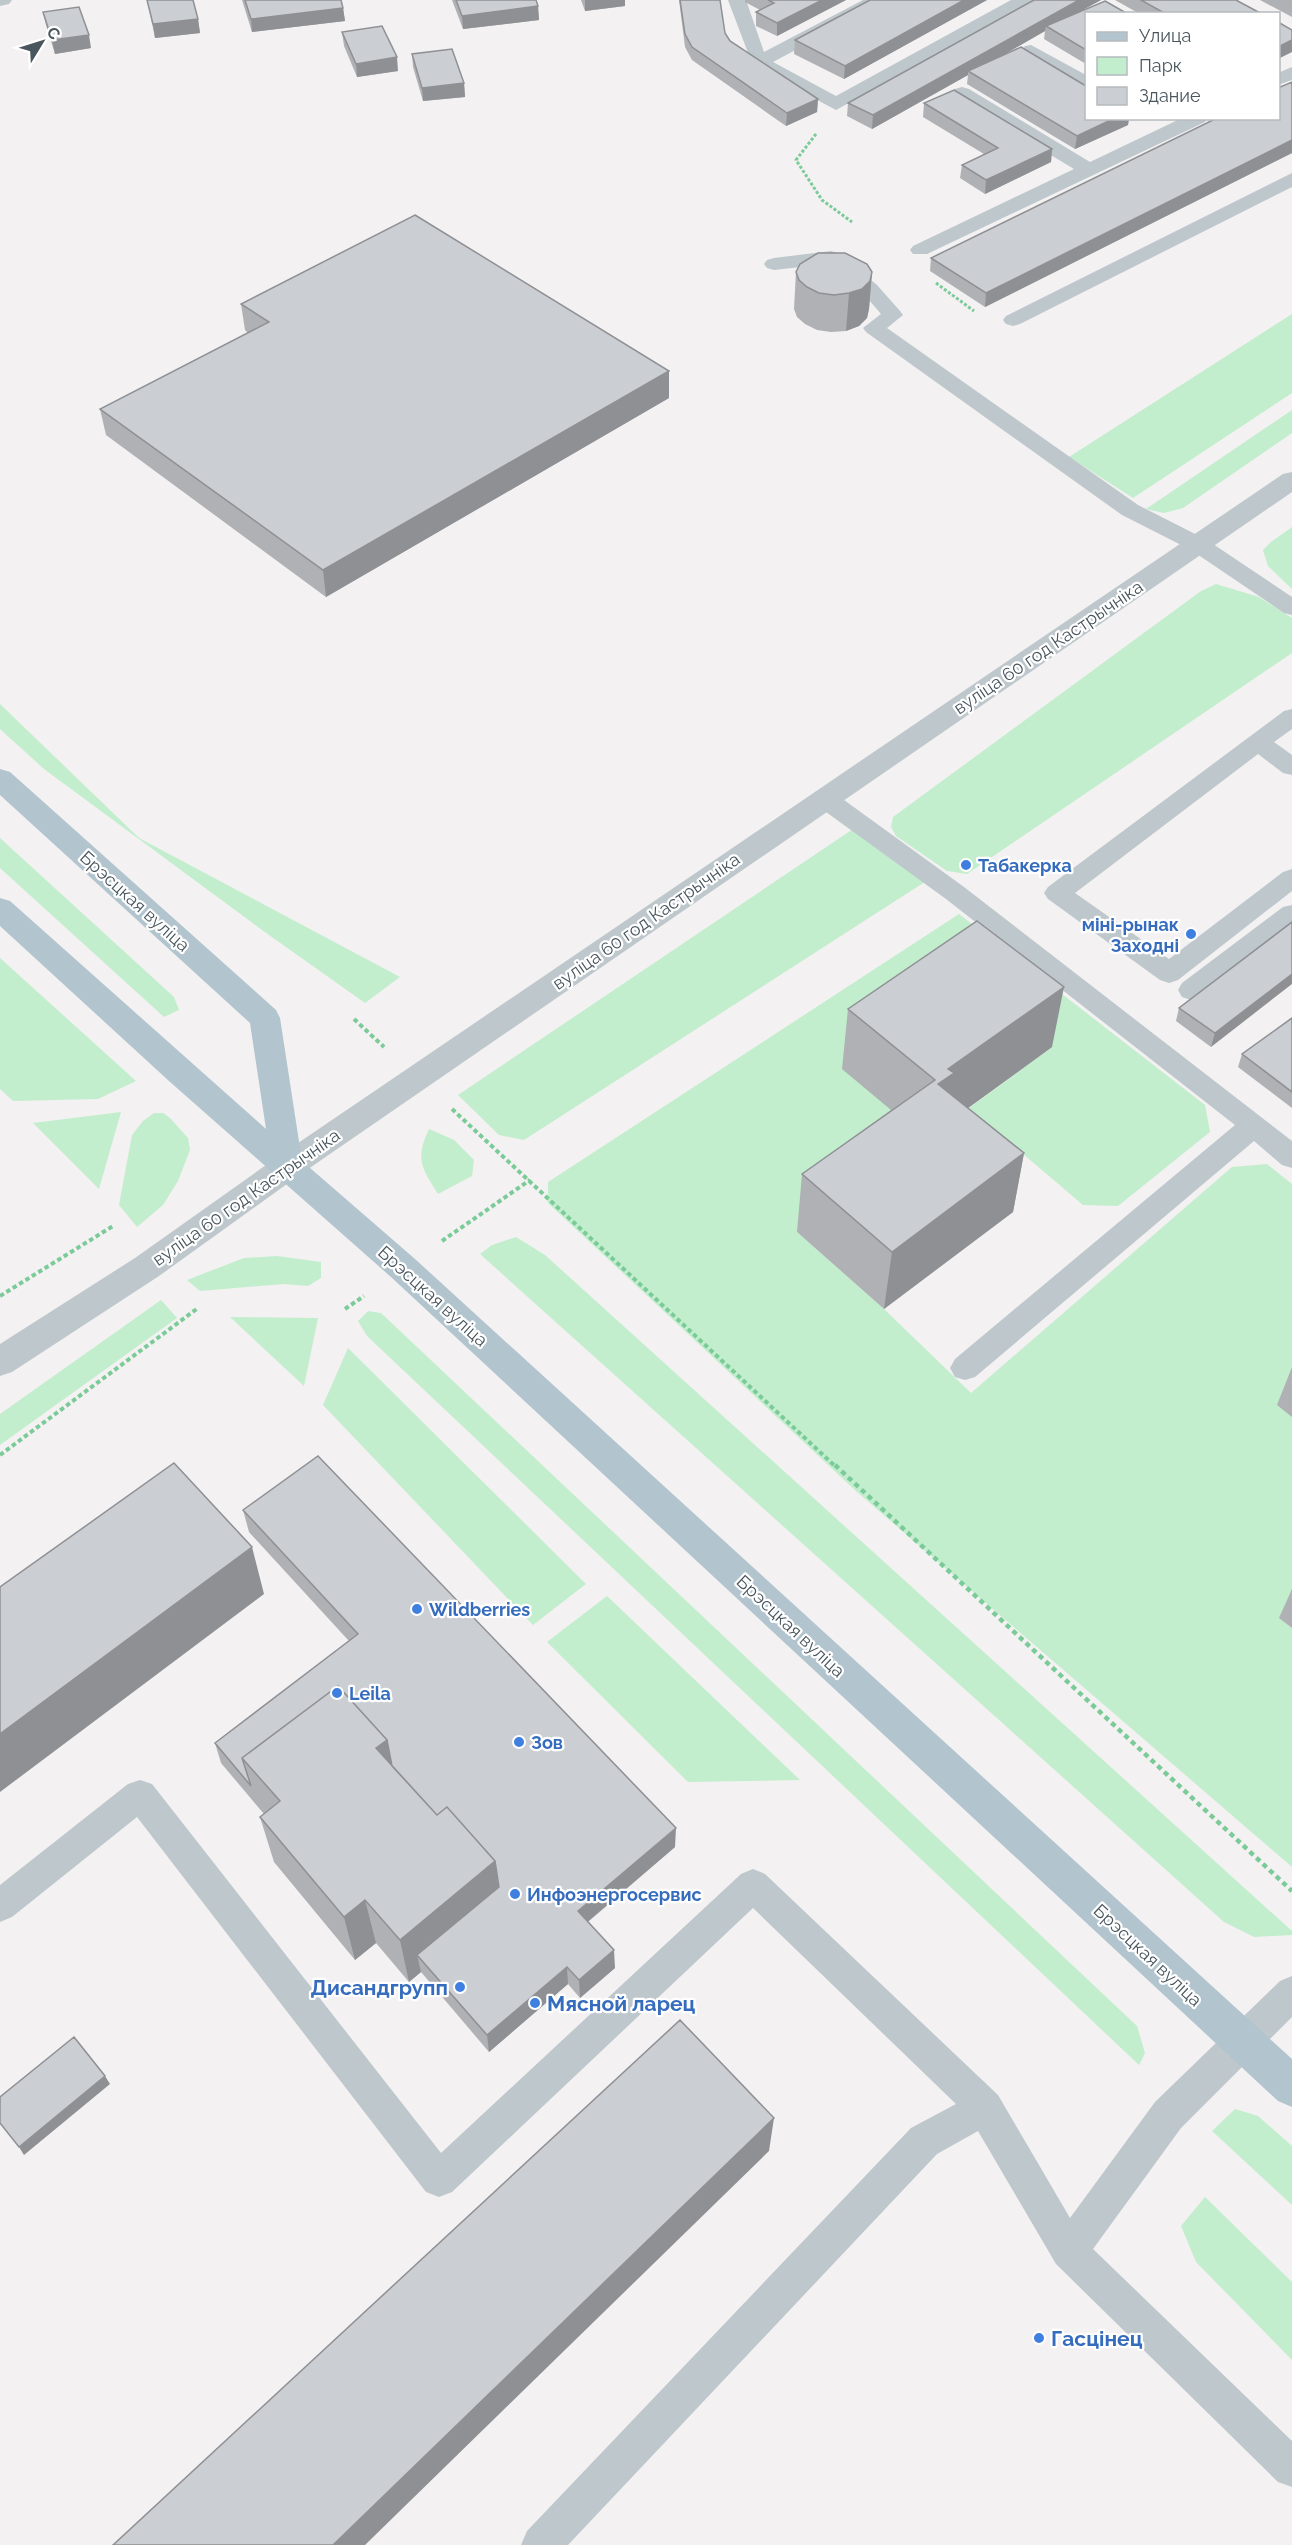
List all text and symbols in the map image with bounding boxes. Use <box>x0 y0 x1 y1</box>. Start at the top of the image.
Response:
north arrow <box>12 12 72 72</box>
legend <box>1085 12 1280 120</box>
text: С <box>43 23 64 43</box>
text: Улица <box>1139 25 1191 46</box>
text: Парк <box>1139 55 1182 76</box>
text: Здание <box>1139 85 1201 106</box>
street label: вуліца 60 год Кастрычніка <box>949 576 1147 718</box>
street label: Брэсцкая вуліца <box>76 846 194 956</box>
street label: вуліца 60 год Кастрычніка <box>548 848 744 994</box>
place label: Табакерка <box>978 855 1072 876</box>
marker: Табакерка <box>959 858 973 872</box>
place label: міні-рынак Заходні <box>1082 914 1179 956</box>
marker: міні-рынак Заходні <box>1184 927 1198 941</box>
street label: вуліца 60 год Кастрычніка <box>148 1124 344 1270</box>
street label: Брэсцкая вуліца <box>374 1241 492 1351</box>
street label: Брэсцкая вуліца <box>733 1571 849 1681</box>
place label: Wildberries <box>429 1599 530 1620</box>
marker: Wildberries <box>410 1602 424 1616</box>
place label: Leila <box>349 1683 391 1704</box>
marker: Leila <box>330 1686 344 1700</box>
place label: Зов <box>531 1732 563 1753</box>
marker: Зов <box>512 1735 526 1749</box>
place label: Инфоэнергосервис <box>527 1884 702 1905</box>
marker: Инфоэнергосервис <box>508 1887 522 1901</box>
street label: Брэсцкая вуліца <box>1090 1900 1206 2010</box>
place label: Дисандгрупп <box>310 1975 448 2000</box>
marker: Дисандгрупп <box>453 1980 467 1994</box>
place label: Мясной ларец <box>547 1991 696 2016</box>
marker: Мясной ларец <box>528 1996 542 2010</box>
place label: Гасцінец <box>1051 2326 1143 2351</box>
marker: Гасцінец <box>1032 2331 1046 2345</box>

